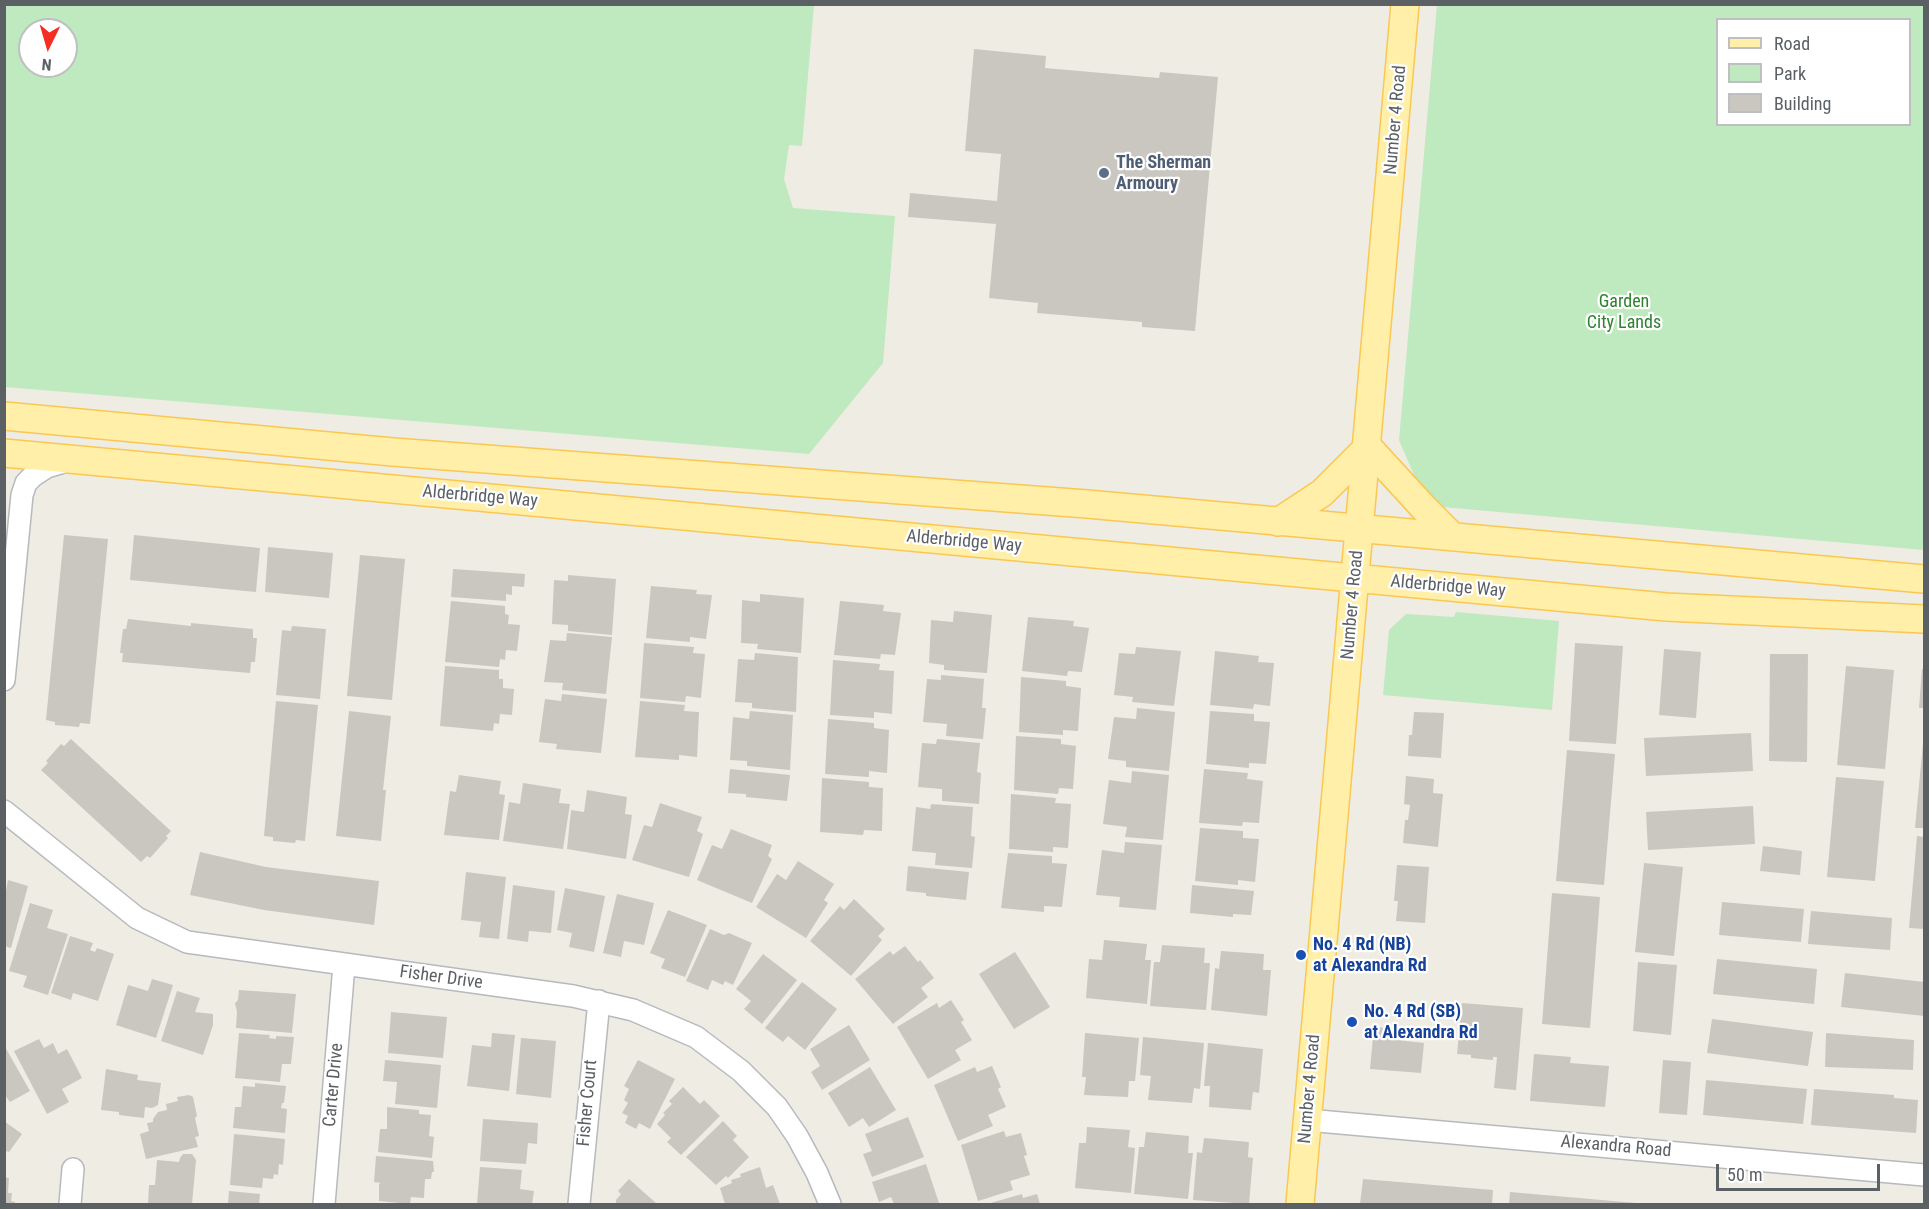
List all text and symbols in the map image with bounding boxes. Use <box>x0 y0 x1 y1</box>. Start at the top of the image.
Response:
north arrow <box>18 18 78 78</box>
legend <box>1716 18 1911 126</box>
text: Road <box>1774 33 1810 54</box>
text: N <box>41 55 52 74</box>
text: Park <box>1774 63 1806 84</box>
street label: Number 4 Road <box>1380 65 1412 175</box>
text: Building <box>1774 93 1831 114</box>
place label: The Sherman Armoury <box>1116 152 1211 195</box>
marker: The Sherman Armoury <box>1097 166 1111 180</box>
park label: Garden City Lands <box>1587 291 1661 334</box>
street label: Alderbridge Way <box>421 481 539 513</box>
street label: Alderbridge Way <box>905 526 1023 558</box>
street label: Number 4 Road <box>1337 550 1369 660</box>
street label: Alderbridge Way <box>1389 571 1507 603</box>
place label: No. 4 Rd (NB) at Alexandra Rd <box>1313 934 1427 976</box>
marker: No. 4 Rd (NB) at Alexandra Rd <box>1294 948 1308 962</box>
street label: Fisher Drive <box>398 961 484 995</box>
place label: No. 4 Rd (SB) at Alexandra Rd <box>1364 1001 1478 1044</box>
marker: No. 4 Rd (SB) at Alexandra Rd <box>1345 1015 1359 1029</box>
street label: Number 4 Road <box>1294 1034 1326 1144</box>
street label: Carter Drive <box>320 1042 348 1128</box>
street label: Fisher Court <box>573 1059 603 1147</box>
street label: Alexandra Road <box>1560 1131 1672 1163</box>
scale bar <box>1719 1152 1882 1190</box>
text: 50 m <box>1727 1164 1762 1185</box>

